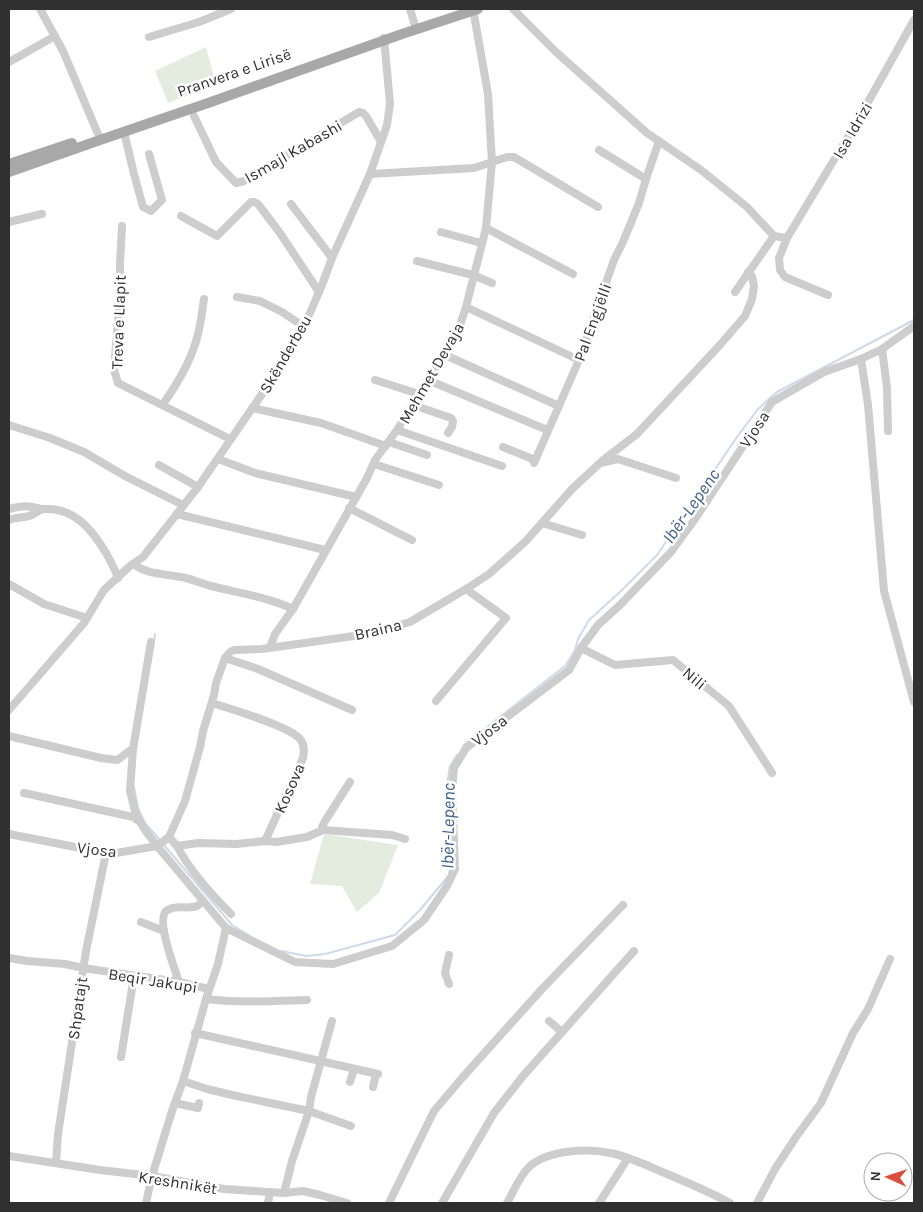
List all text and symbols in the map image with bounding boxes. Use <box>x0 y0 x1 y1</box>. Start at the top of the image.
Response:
street label: Pranvera e Lirisë <box>175 44 294 101</box>
street label: Isa Idrizi <box>829 98 876 162</box>
street label: Ismajl Kabashi <box>241 116 345 187</box>
street label: Treva e Llapit <box>107 275 130 370</box>
street label: Pal Engjëlli <box>570 281 615 364</box>
street label: Skënderbeu <box>255 312 316 397</box>
street label: Mehmet Devaja <box>395 319 468 427</box>
street label: Vjosa <box>735 407 773 451</box>
water label: Ibër-Lepenc <box>657 464 725 548</box>
street label: Braina <box>353 615 404 644</box>
street label: Nili <box>679 663 710 694</box>
street label: Vjosa <box>468 711 511 750</box>
street label: Kosova <box>270 760 309 816</box>
water label: Ibër-Lepenc <box>436 782 460 869</box>
street label: Vjosa <box>76 838 118 861</box>
street label: Beqir Jakupi <box>107 964 199 997</box>
street label: Shpatajt <box>64 975 91 1041</box>
north arrow <box>863 1152 913 1202</box>
street label: Kreshnikët <box>137 1167 219 1198</box>
text: N <box>867 1171 884 1182</box>

